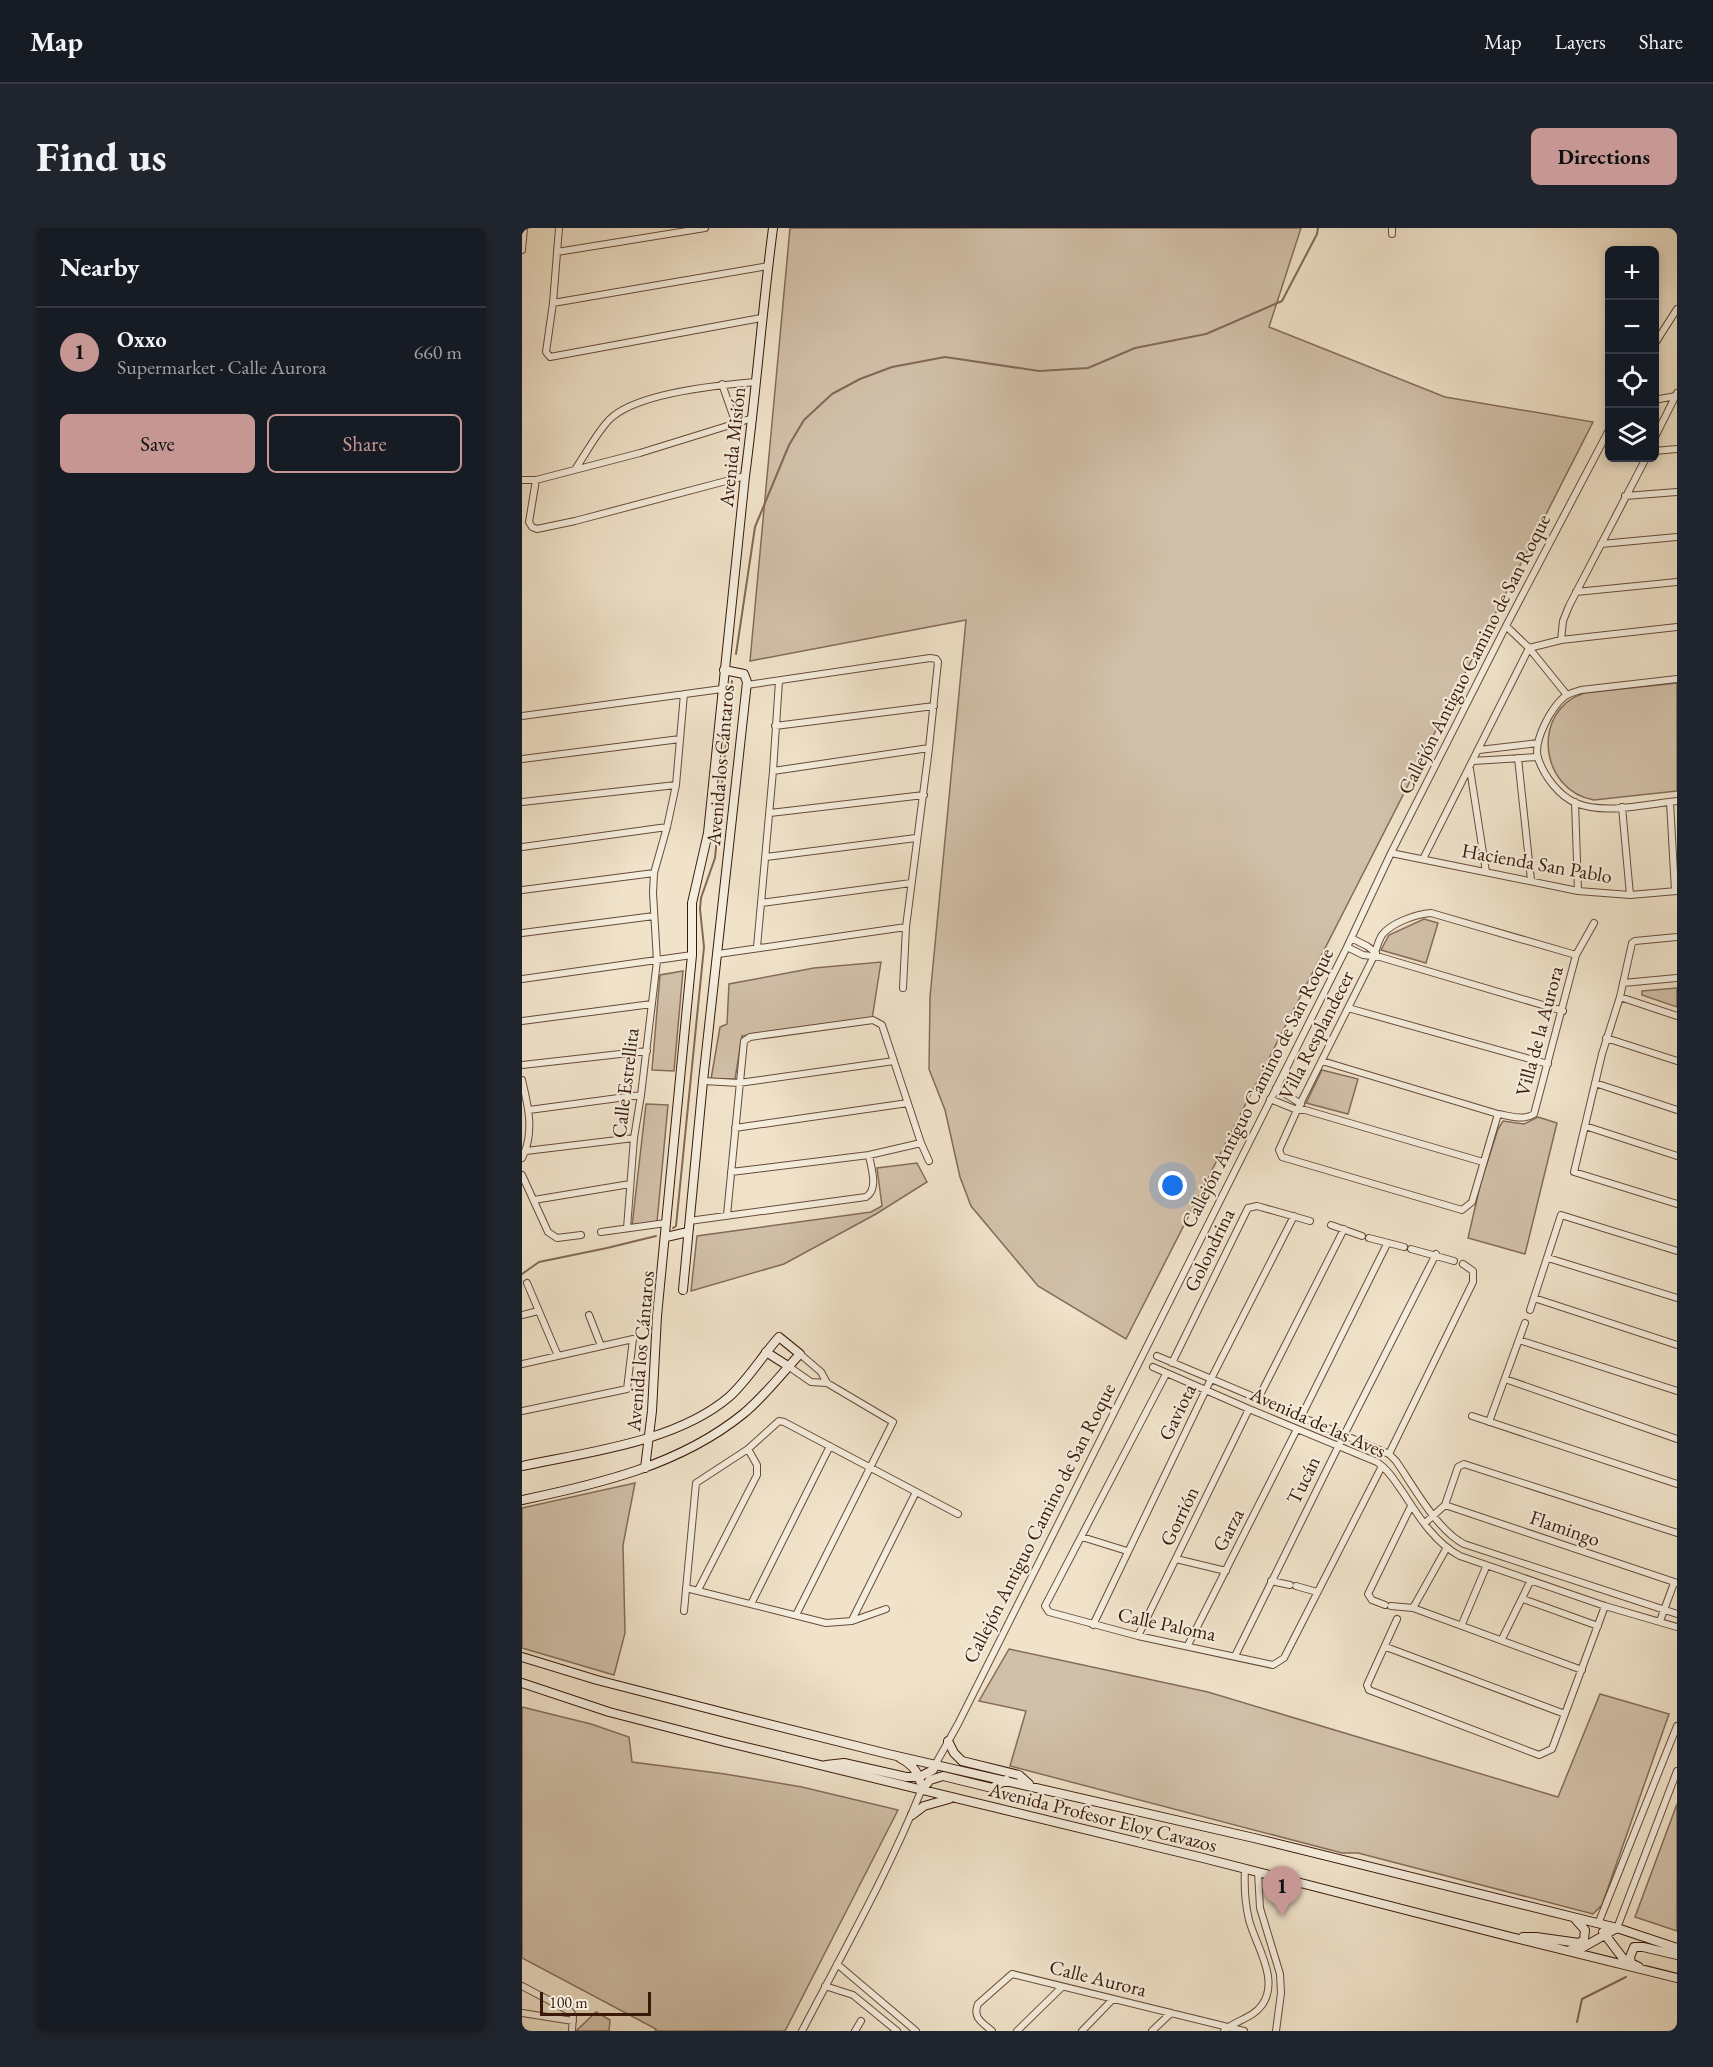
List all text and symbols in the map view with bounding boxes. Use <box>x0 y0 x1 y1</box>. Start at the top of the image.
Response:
text: Map <box>30 23 83 59</box>
text: Map <box>1484 28 1522 55</box>
text: Layers <box>1555 28 1606 55</box>
text: Share <box>1639 28 1683 55</box>
button: Directions <box>1531 128 1677 185</box>
text: Find us <box>36 129 167 184</box>
map controls <box>1605 246 1659 462</box>
button: + <box>1605 246 1659 300</box>
text: Nearby <box>60 250 140 284</box>
button: − <box>1605 300 1659 354</box>
text: Oxxo <box>117 325 166 354</box>
text: 1 <box>74 339 85 365</box>
text: 660 m <box>414 339 462 365</box>
text: Supermarket · Calle Aurora <box>117 354 327 380</box>
button: locate <box>1605 354 1659 408</box>
street label: Avenida Misión <box>713 385 751 509</box>
button: layers <box>1605 408 1659 462</box>
button: Save <box>60 414 255 473</box>
button: Share <box>267 414 462 473</box>
street label: Callejón Antiguo Camino de San Roque <box>1392 509 1556 798</box>
street label: Avenida los Cántaros <box>700 684 740 847</box>
street label: Hacienda San Pablo <box>1460 837 1614 889</box>
street label: Callejón Antiguo Camino de San Roque <box>1175 943 1339 1232</box>
street label: Villa de la Aurora <box>1509 963 1569 1099</box>
street label: Villa Resplandecer <box>1272 966 1360 1104</box>
street label: Calle Estrellita <box>605 1026 645 1140</box>
your location <box>1158 1171 1187 1200</box>
street label: Golondrina <box>1178 1204 1240 1296</box>
street label: Avenida los Cántaros <box>620 1270 660 1433</box>
street label: Callejón Antiguo Camino de San Roque <box>957 1378 1121 1667</box>
street label: Gaviota <box>1152 1379 1202 1445</box>
street label: Avenida de las Aves <box>1245 1380 1390 1464</box>
street label: Tucán <box>1280 1451 1326 1508</box>
street label: Gorrión <box>1153 1482 1205 1550</box>
street label: Garza <box>1206 1504 1250 1556</box>
street label: Flamingo <box>1526 1504 1604 1552</box>
street label: Calle Paloma <box>1115 1601 1219 1647</box>
street label: Avenida Profesor Eloy Cavazos <box>985 1776 1220 1858</box>
pin: 1 <box>1262 1866 1302 1916</box>
street label: Calle Aurora <box>1047 1953 1149 2003</box>
scale bar <box>540 1989 651 2016</box>
text: 100 m <box>549 1992 588 2013</box>

